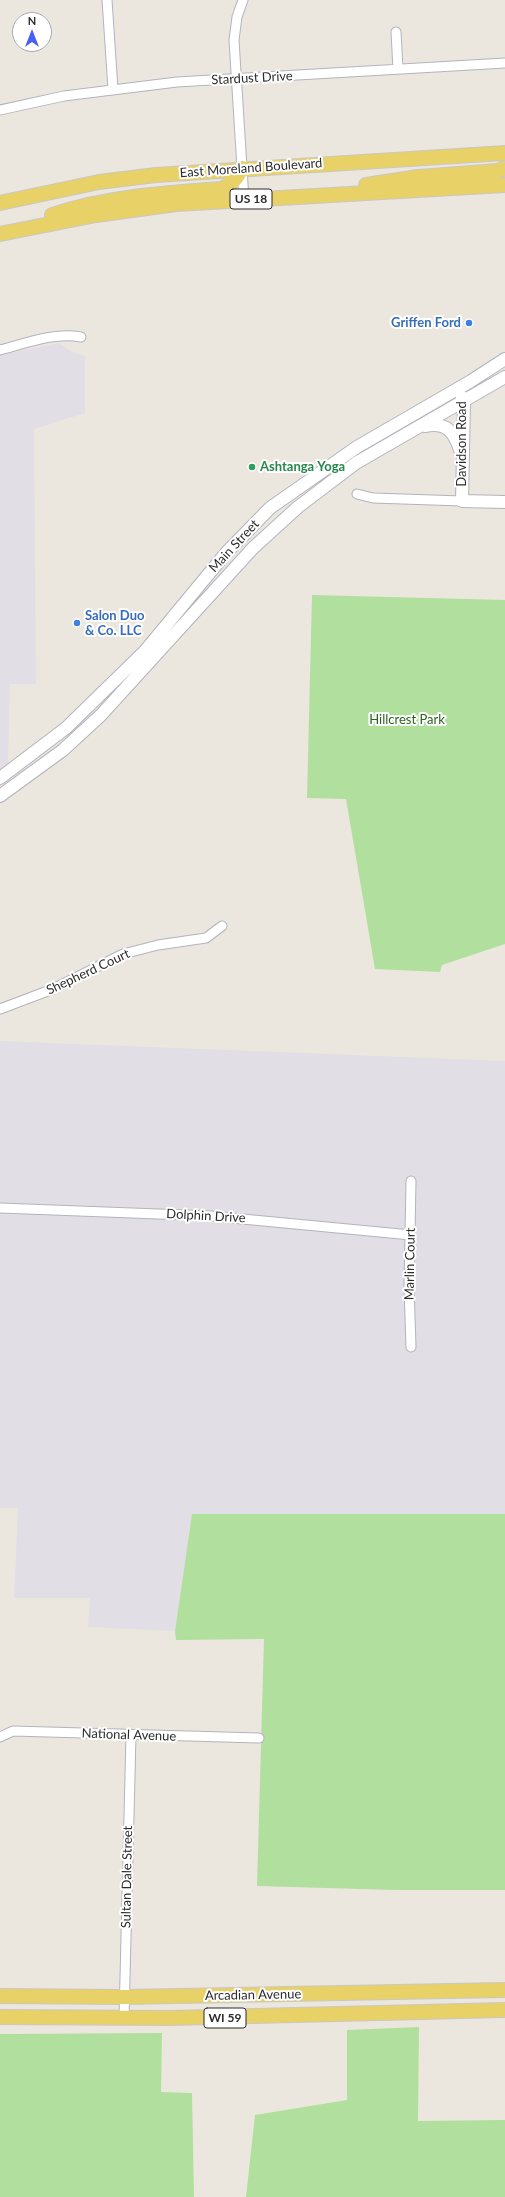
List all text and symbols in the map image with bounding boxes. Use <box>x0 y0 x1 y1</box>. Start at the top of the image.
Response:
north arrow <box>12 12 52 52</box>
text: N <box>28 14 36 27</box>
street label: Stardust Drive <box>211 68 293 88</box>
street label: East Moreland Boulevard <box>179 155 323 181</box>
road number: US 18 <box>230 189 272 209</box>
place label: Griffen Ford <box>391 315 461 331</box>
marker: Griffen Ford <box>464 318 474 328</box>
street label: Davidson Road <box>454 401 470 487</box>
place label: Ashtanga Yoga <box>260 459 345 475</box>
marker: Ashtanga Yoga <box>247 462 257 472</box>
street label: Main Street <box>206 516 262 576</box>
place label: Salon Duo & Co. LLC <box>85 608 144 639</box>
marker: Salon Duo & Co. LLC <box>72 618 82 628</box>
park label: Hillcrest Park <box>369 712 445 728</box>
street label: Shepherd Court <box>44 946 132 998</box>
street label: Dolphin Drive <box>166 1206 246 1226</box>
street label: Marlin Court <box>402 1228 418 1300</box>
street label: National Avenue <box>81 1726 177 1744</box>
street label: Sultan Dale Street <box>118 1826 136 1928</box>
street label: Arcadian Avenue <box>205 1986 301 2004</box>
road number: WI 59 <box>204 2008 246 2028</box>

